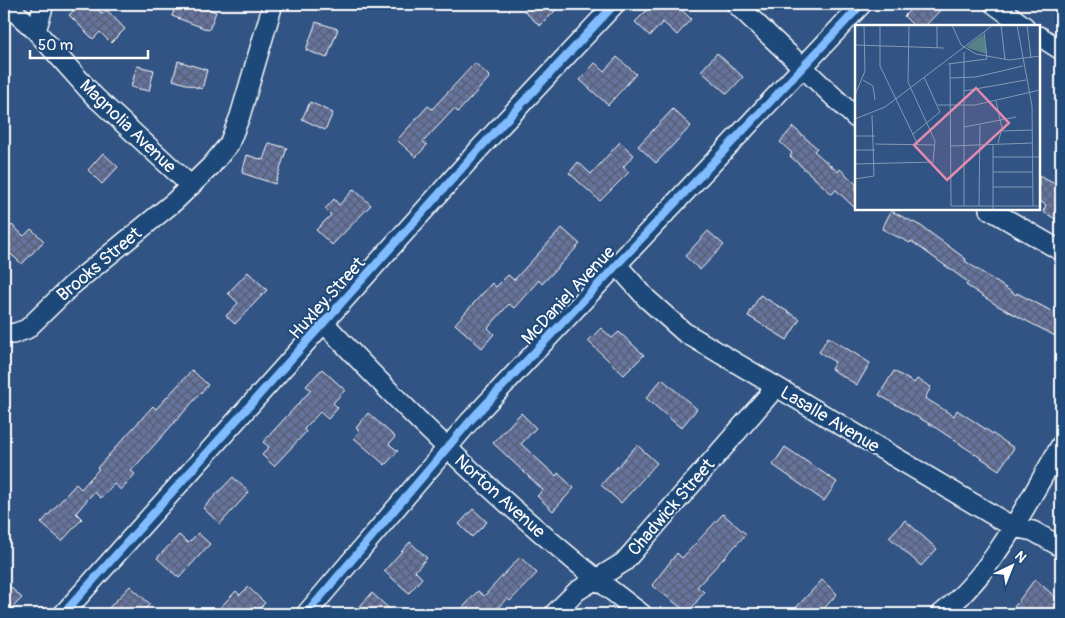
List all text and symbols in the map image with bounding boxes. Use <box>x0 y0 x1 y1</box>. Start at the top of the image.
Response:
inset map <box>855 25 1040 210</box>
scale bar <box>30 28 148 60</box>
text: 50 m <box>38 36 73 55</box>
street label: Magnolia Avenue <box>74 74 181 178</box>
street label: Brooks Street <box>52 222 147 307</box>
street label: McDaniel Avenue <box>517 241 620 350</box>
street label: Huxley Street <box>284 252 371 344</box>
street label: Lasalle Avenue <box>776 381 884 458</box>
street label: Norton Avenue <box>449 450 550 543</box>
street label: Chadwick Street <box>623 453 720 561</box>
north arrow <box>988 540 1038 590</box>
text: N <box>1011 547 1030 566</box>

